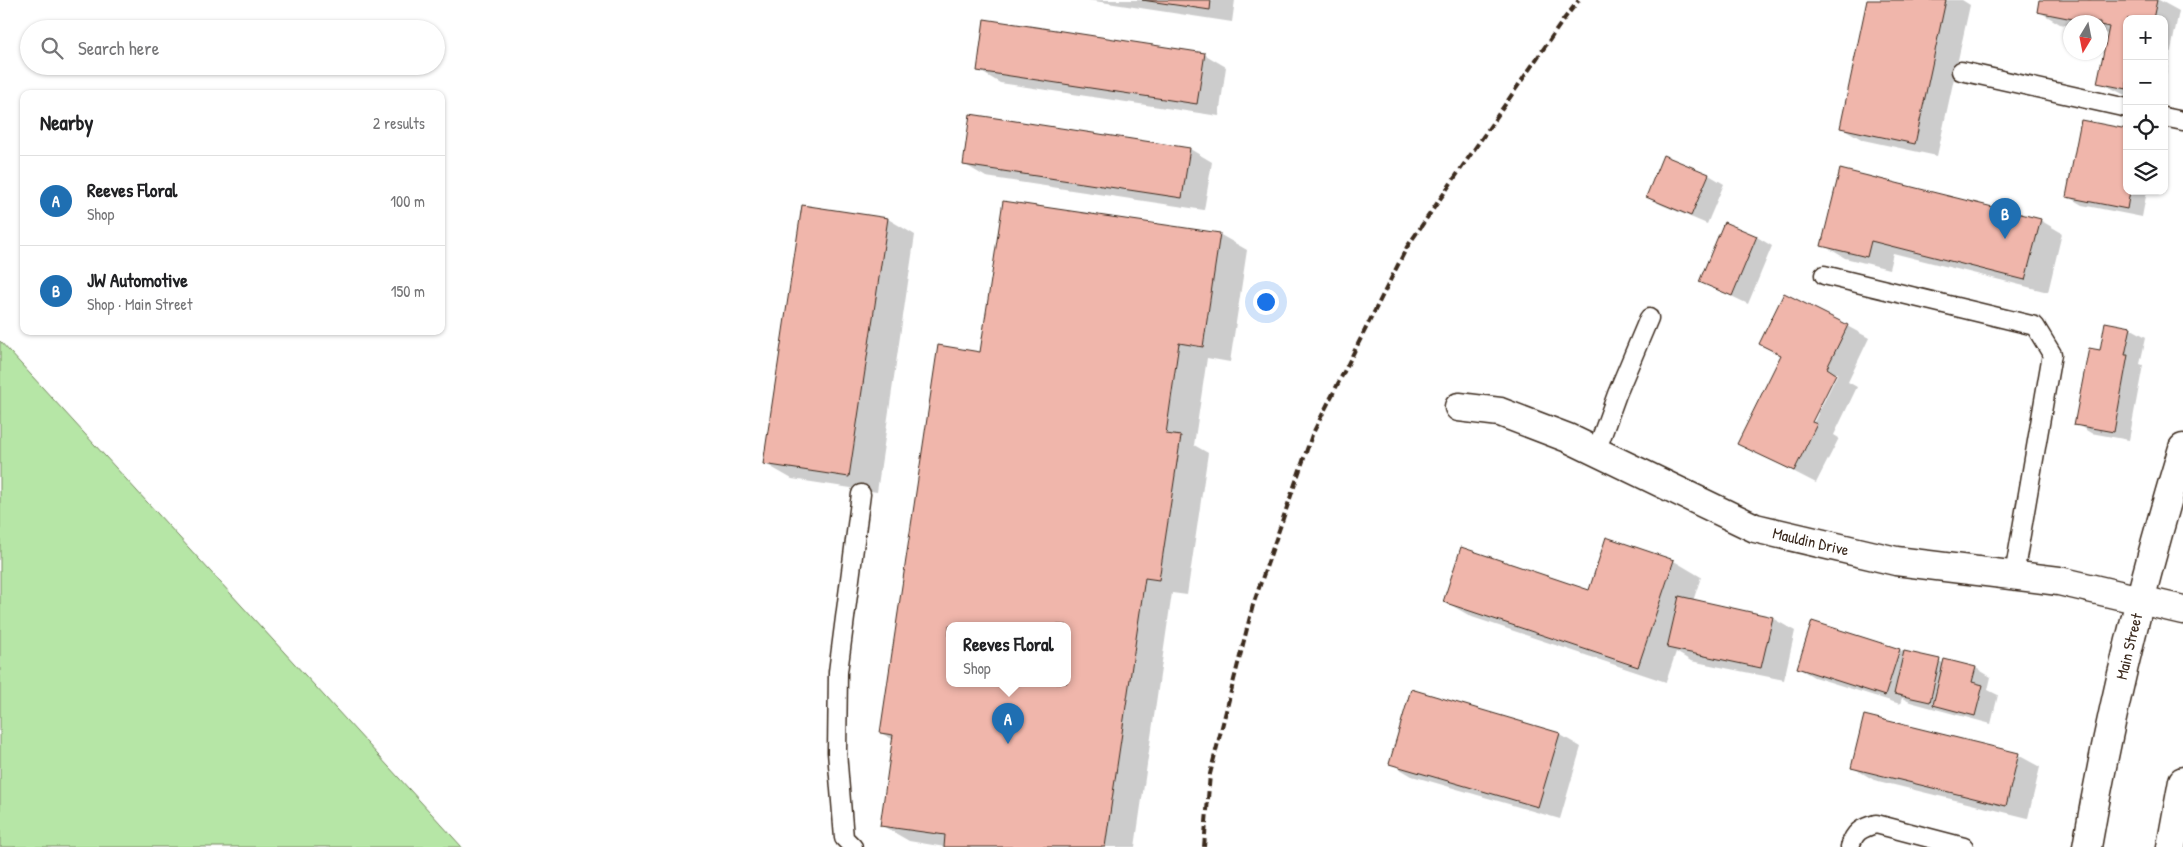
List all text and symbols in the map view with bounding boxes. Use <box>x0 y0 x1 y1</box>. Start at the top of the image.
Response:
north arrow <box>2063 15 2108 60</box>
map controls <box>2123 15 2168 195</box>
button: + <box>2123 15 2168 60</box>
search box <box>20 20 445 75</box>
icon: search <box>38 34 66 62</box>
text: Search here <box>78 35 159 61</box>
button: − <box>2123 60 2168 105</box>
button: locate <box>2123 105 2168 150</box>
text: Nearby <box>40 108 93 137</box>
text: 2 results <box>373 112 425 134</box>
button: layers <box>2123 150 2168 195</box>
text: Reeves Floral <box>87 177 177 203</box>
text: A <box>52 190 60 212</box>
text: 100 m <box>390 190 425 212</box>
pin: B <box>1989 198 2021 239</box>
text: Shop <box>87 203 114 225</box>
text: JW Automotive <box>87 267 188 293</box>
text: B <box>52 280 60 302</box>
text: 150 m <box>391 280 425 302</box>
your location <box>1253 289 1279 315</box>
text: Shop · Main Street <box>87 293 192 315</box>
street label: Mauldin Drive <box>1771 522 1852 561</box>
street label: Main Street <box>2110 610 2147 682</box>
popup <box>946 622 1071 687</box>
text: Reeves Floral <box>963 631 1054 657</box>
text: Shop <box>963 657 991 679</box>
pin: A <box>992 703 1024 744</box>

